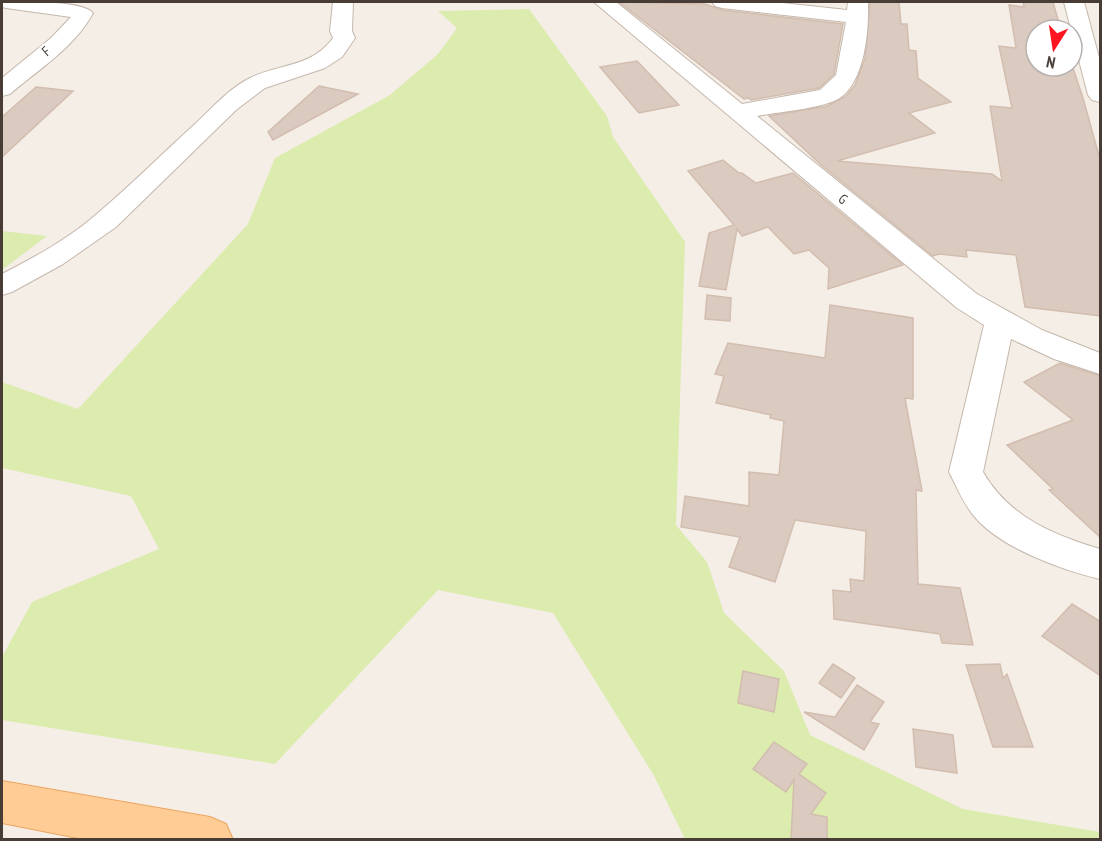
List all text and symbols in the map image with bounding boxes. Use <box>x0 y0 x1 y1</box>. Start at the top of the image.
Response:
north arrow <box>1024 18 1084 78</box>
street label: F <box>38 42 54 60</box>
text: N <box>1045 52 1057 73</box>
street label: G <box>835 190 852 208</box>

